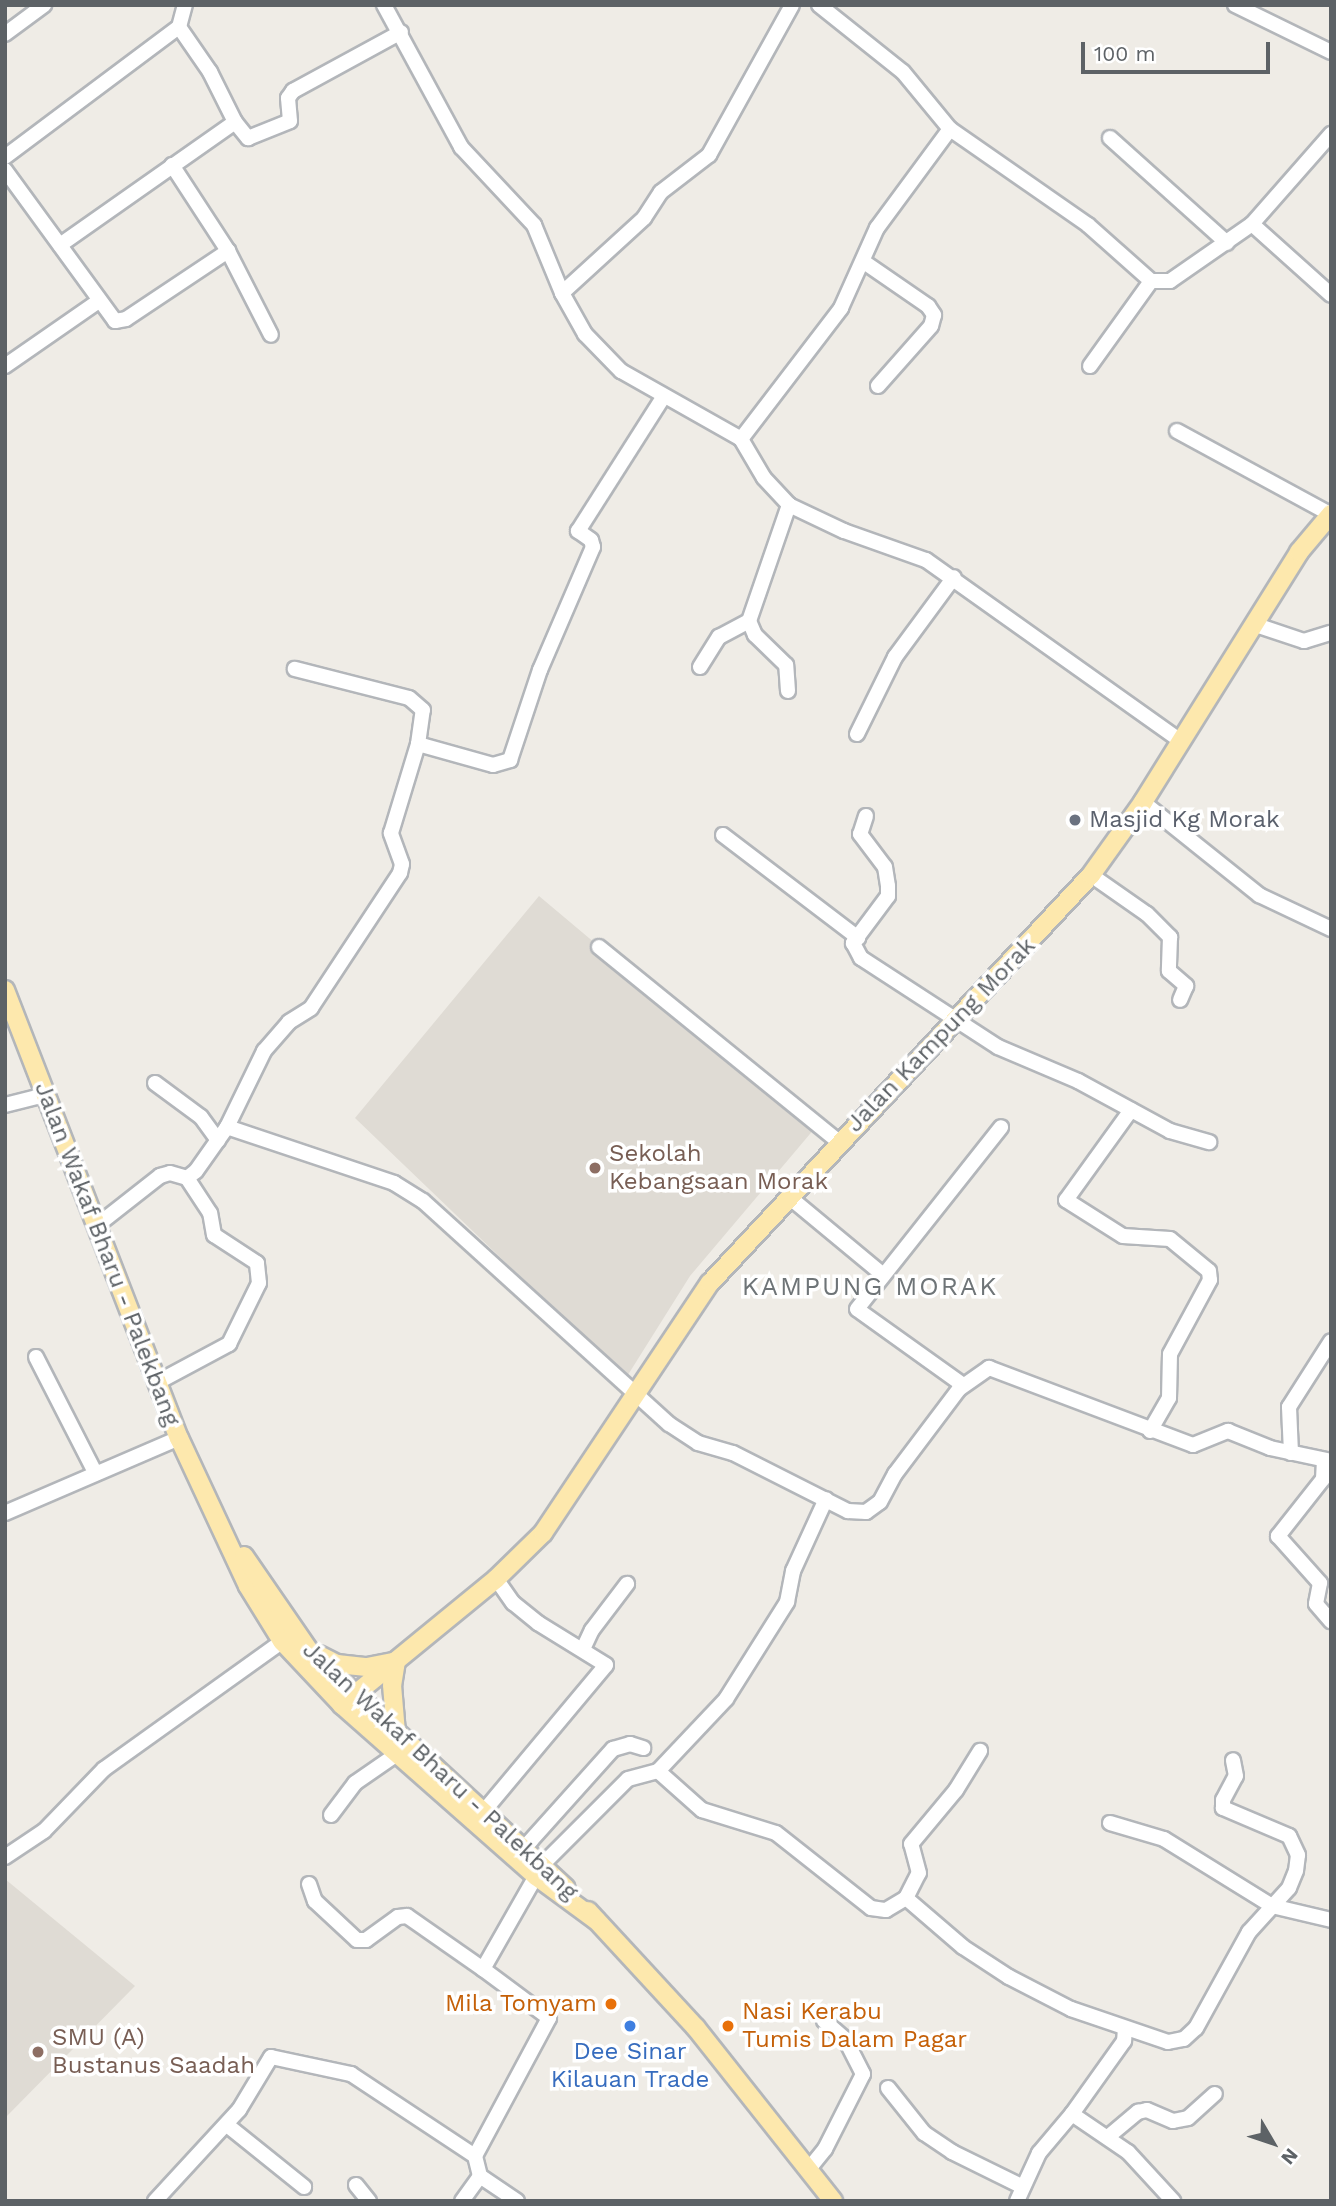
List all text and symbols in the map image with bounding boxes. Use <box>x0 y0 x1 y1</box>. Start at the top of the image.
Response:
scale bar <box>1084 28 1273 72</box>
text: 100 m <box>1094 41 1156 66</box>
place label: Masjid Kg Morak <box>1089 806 1280 834</box>
marker: Masjid Kg Morak <box>1067 812 1083 828</box>
street label: Jalan Kampung Morak <box>840 932 1042 1138</box>
street label: Jalan Wakaf Bharu - Palekbang <box>28 1077 186 1431</box>
place label: Sekolah Kebangsaan Morak <box>609 1140 828 1196</box>
marker: Sekolah Kebangsaan Morak <box>587 1160 603 1176</box>
district label: KAMPUNG MORAK <box>743 1271 997 1303</box>
street label: Jalan Wakaf Bharu - Palekbang <box>296 1635 584 1907</box>
place label: Mila Tomyam <box>444 1990 597 2018</box>
marker: Mila Tomyam <box>603 1996 619 2012</box>
place label: Nasi Kerabu Tumis Dalam Pagar <box>742 1998 967 2054</box>
marker: Dee Sinar Kilauan Trade <box>622 2018 638 2034</box>
marker: Nasi Kerabu Tumis Dalam Pagar <box>720 2018 736 2034</box>
place label: SMU (A) Bustanus Saadah <box>52 2024 255 2080</box>
place label: Dee Sinar Kilauan Trade <box>550 2038 710 2094</box>
marker: SMU (A) Bustanus Saadah <box>30 2044 46 2060</box>
north arrow <box>1238 2108 1308 2178</box>
text: N <box>1276 2144 1303 2169</box>

